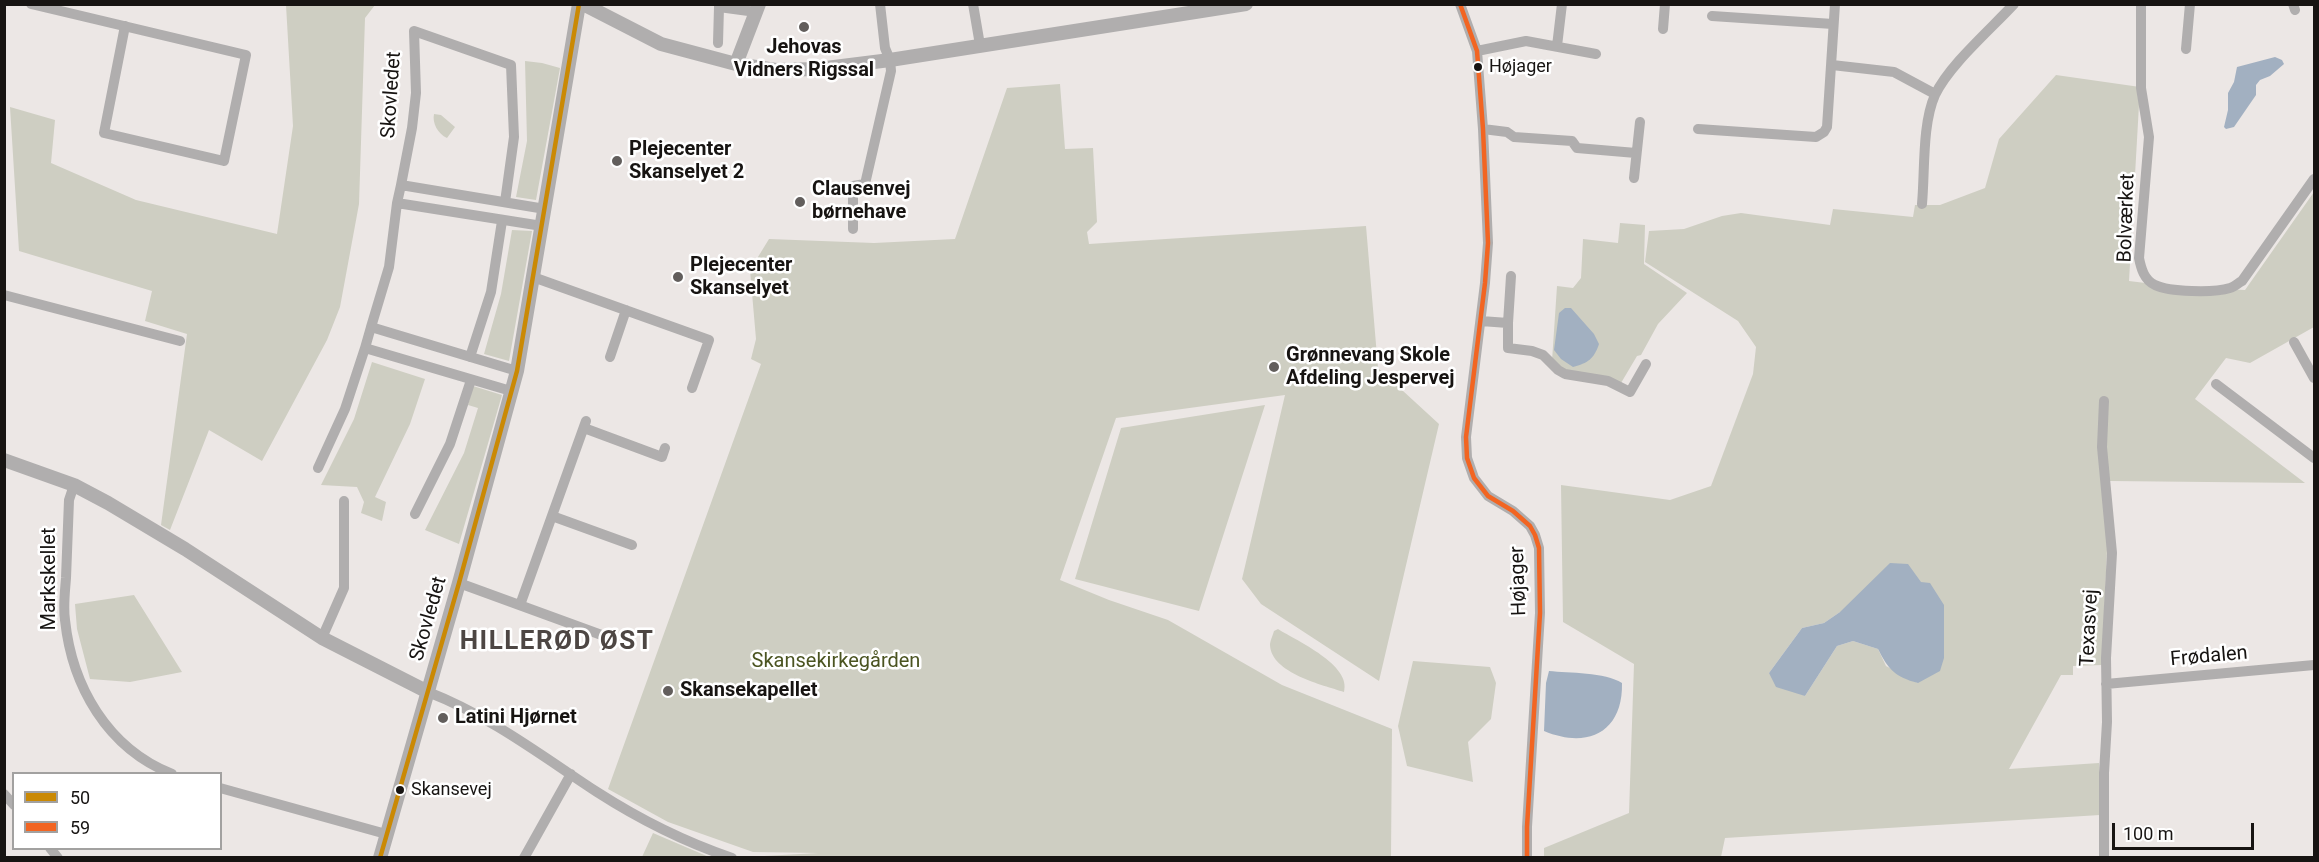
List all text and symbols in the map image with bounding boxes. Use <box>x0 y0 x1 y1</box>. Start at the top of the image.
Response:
marker: Jehovas Vidners Rigssal <box>797 20 811 34</box>
place label: Jehovas Vidners Rigssal <box>734 36 874 83</box>
street label: Skovledet <box>377 51 407 139</box>
place label: Højager <box>1489 56 1552 78</box>
marker: Højager <box>1472 61 1484 73</box>
place label: Plejecenter Skanselyet 2 <box>629 138 744 185</box>
marker: Plejecenter Skanselyet 2 <box>610 154 624 168</box>
street label: Bolværket <box>2113 173 2141 263</box>
place label: Clausenvej børnehave <box>812 178 911 225</box>
marker: Clausenvej børnehave <box>793 195 807 209</box>
place label: Plejecenter Skanselyet <box>690 254 792 301</box>
marker: Plejecenter Skanselyet <box>671 270 685 284</box>
place label: Grønnevang Skole Afdeling Jespervej <box>1286 344 1454 391</box>
marker: Grønnevang Skole Afdeling Jespervej <box>1267 360 1281 374</box>
street label: Markskellet <box>38 528 62 630</box>
street label: Højager <box>1506 546 1532 616</box>
street label: Skovledet <box>405 574 453 664</box>
street label: Texasvej <box>2076 589 2104 667</box>
district label: HILLERØD ØST <box>460 626 654 658</box>
street label: Frødalen <box>2169 642 2249 672</box>
park label: Skansekirkegården <box>752 650 920 674</box>
place label: Skansekapellet <box>680 679 818 703</box>
marker: Skansekapellet <box>661 684 675 698</box>
place label: Latini Hjørnet <box>455 706 577 730</box>
marker: Latini Hjørnet <box>436 711 450 725</box>
legend <box>12 772 222 850</box>
place label: Skansevej <box>411 779 492 801</box>
marker: Skansevej <box>394 784 406 796</box>
text: 50 <box>70 787 90 808</box>
scale bar <box>2115 811 2258 849</box>
text: 59 <box>70 817 90 838</box>
text: 100 m <box>2123 823 2174 844</box>

